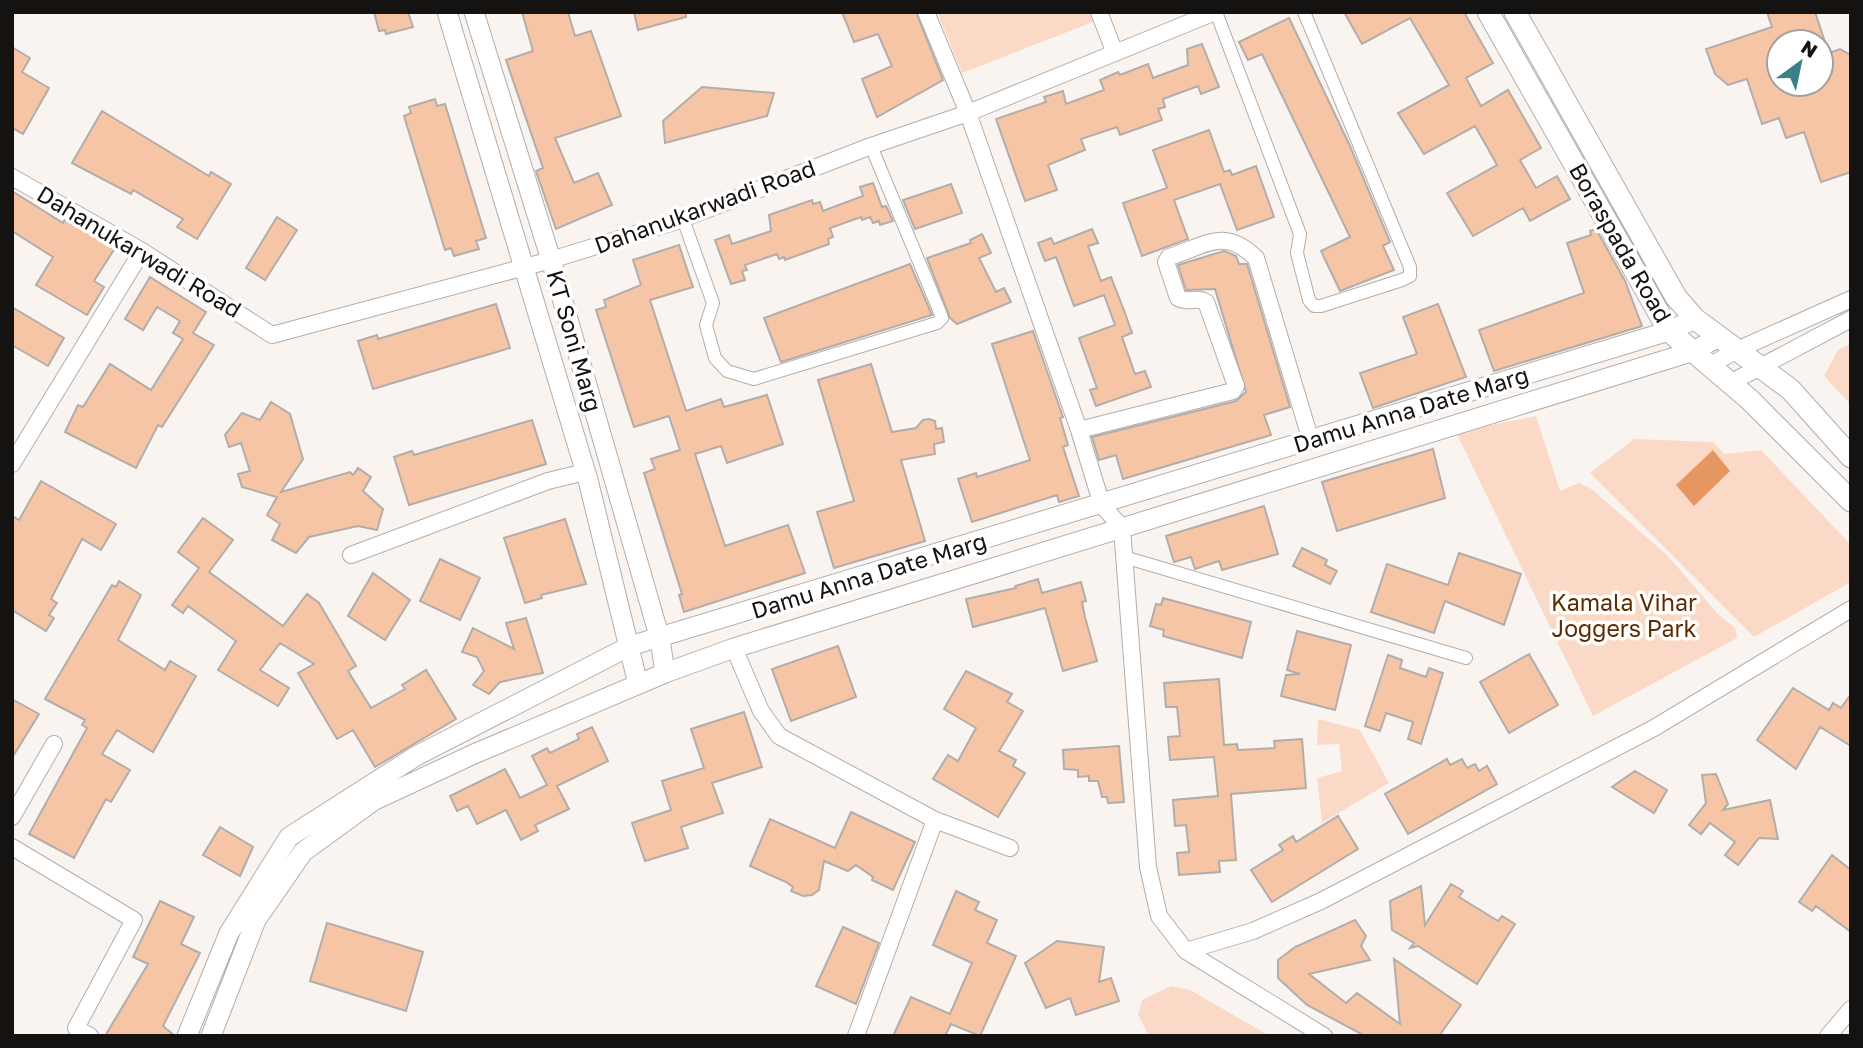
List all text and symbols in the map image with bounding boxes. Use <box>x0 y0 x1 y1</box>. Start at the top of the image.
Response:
north arrow <box>1765 28 1835 98</box>
text: N <box>1797 35 1822 62</box>
street label: Dahanukarwadi Road <box>590 153 819 259</box>
street label: Boraspada Road <box>1564 158 1678 327</box>
street label: Dahanukarwadi Road <box>32 179 247 323</box>
street label: KT Soni Marg <box>541 267 609 415</box>
street label: Damu Anna Date Marg <box>1290 360 1532 458</box>
street label: Damu Anna Date Marg <box>748 526 990 624</box>
park label: Kamala Vihar Joggers Park <box>1551 588 1697 642</box>

